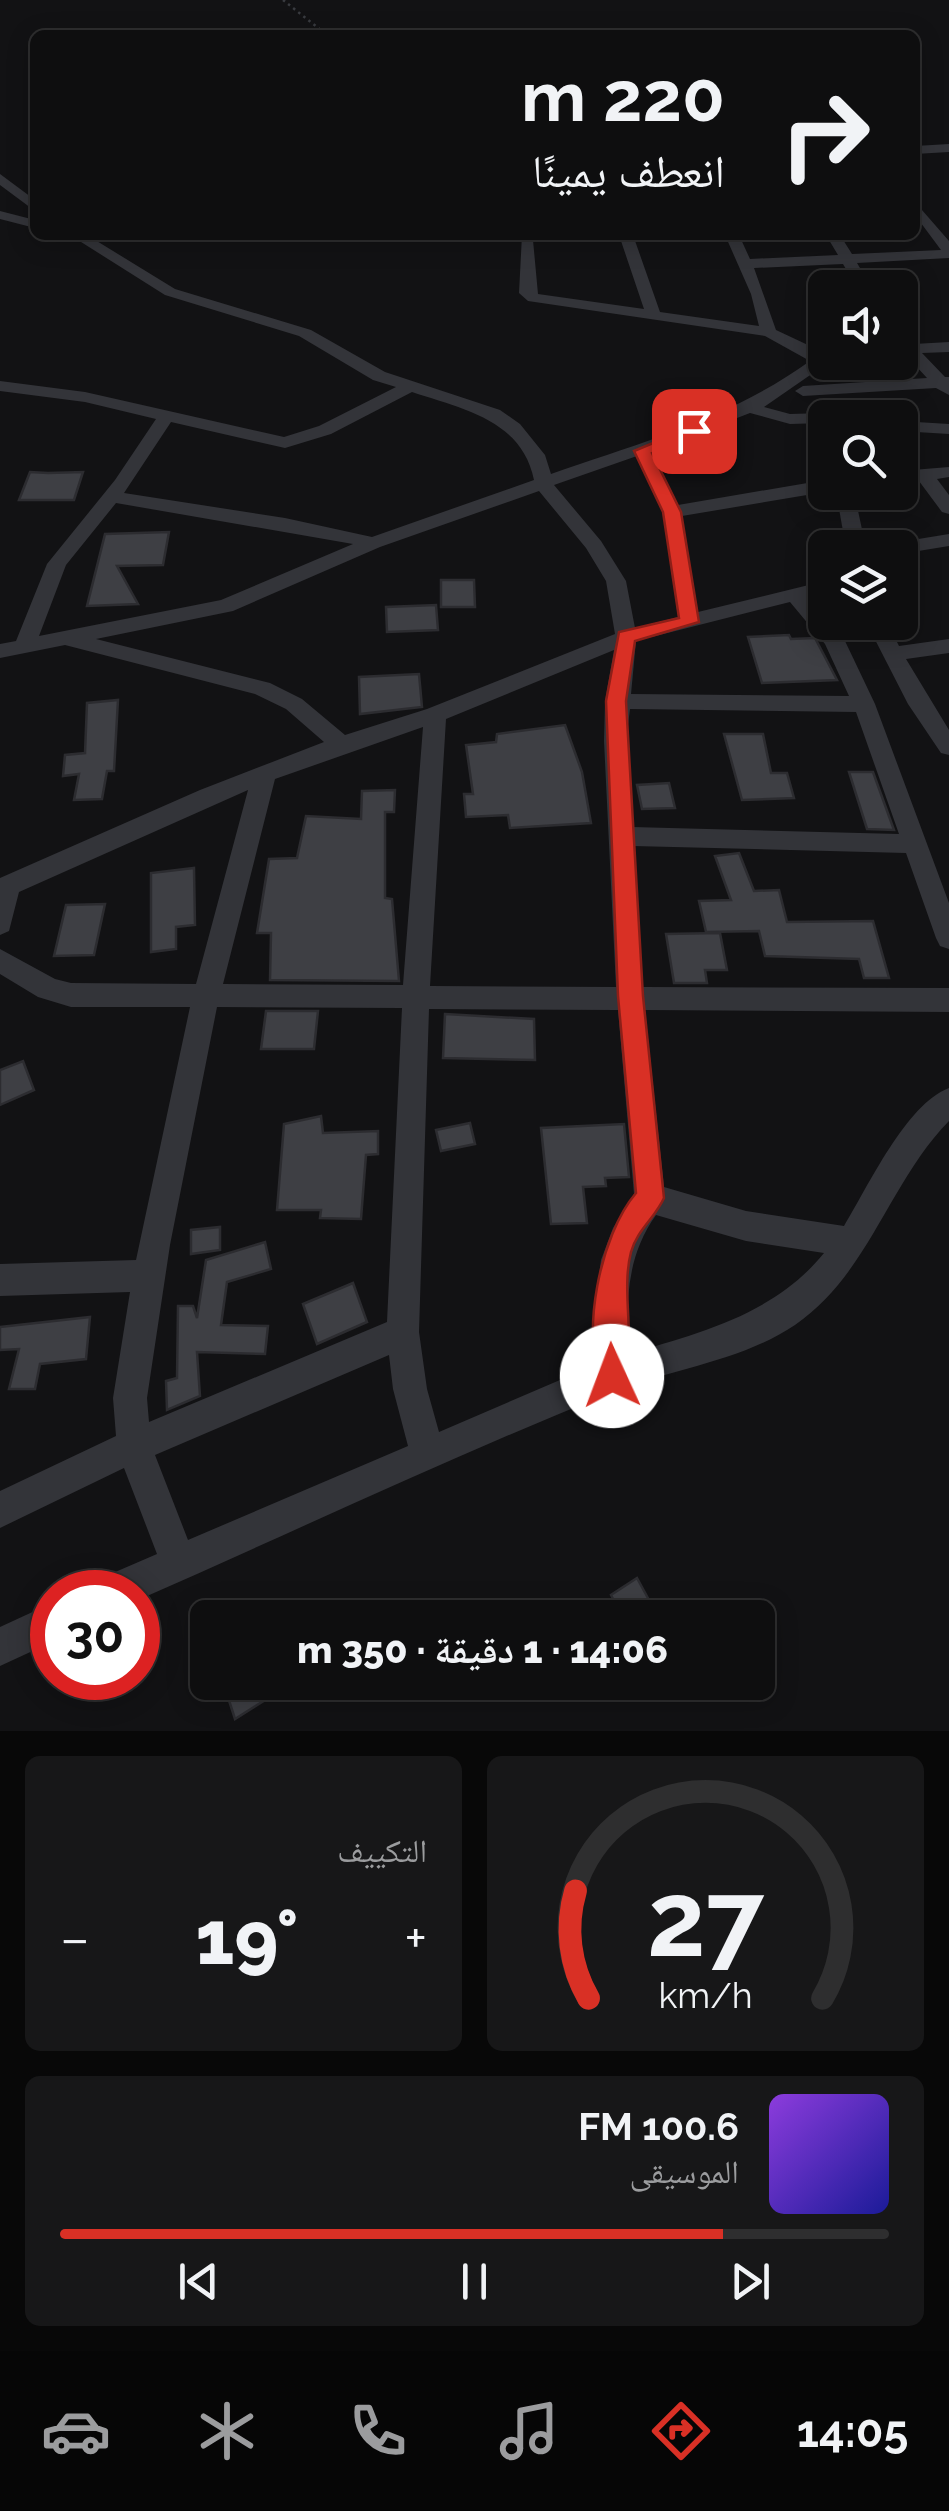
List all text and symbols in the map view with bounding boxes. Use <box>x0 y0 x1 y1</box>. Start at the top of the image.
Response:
text: 220 m <box>521 55 725 137</box>
icon: right <box>760 70 890 200</box>
text: انعطف يمينًا <box>532 145 725 198</box>
map controls <box>808 270 918 640</box>
button: sound <box>808 270 918 380</box>
pin <box>652 389 737 474</box>
button: search <box>808 400 918 510</box>
icon: arrive <box>667 404 722 459</box>
button: layers <box>808 530 918 640</box>
position arrow <box>560 1324 664 1428</box>
speed limit sign: 30 <box>30 1570 160 1700</box>
text: 14:06 · 1 دقيقة · 350 m <box>297 1627 668 1672</box>
text: التكييف <box>337 1832 427 1869</box>
text: 27 <box>647 1858 765 1980</box>
text: 19° <box>195 1893 298 1982</box>
text: − <box>60 1906 90 1971</box>
text: + <box>404 1906 427 1971</box>
text: km/h <box>658 1974 753 2016</box>
text: 100.6 FM <box>578 2104 739 2149</box>
text: الموسيقى <box>629 2153 739 2190</box>
icon: previous <box>171 2254 226 2309</box>
icon: pause <box>447 2254 502 2309</box>
icon: next <box>723 2254 778 2309</box>
icon: car <box>41 2396 111 2466</box>
icon: climate <box>192 2396 262 2466</box>
icon: phone <box>343 2396 413 2466</box>
icon: music <box>494 2396 564 2466</box>
icon: directions <box>646 2396 716 2466</box>
text: 14:05 <box>797 2405 908 2458</box>

